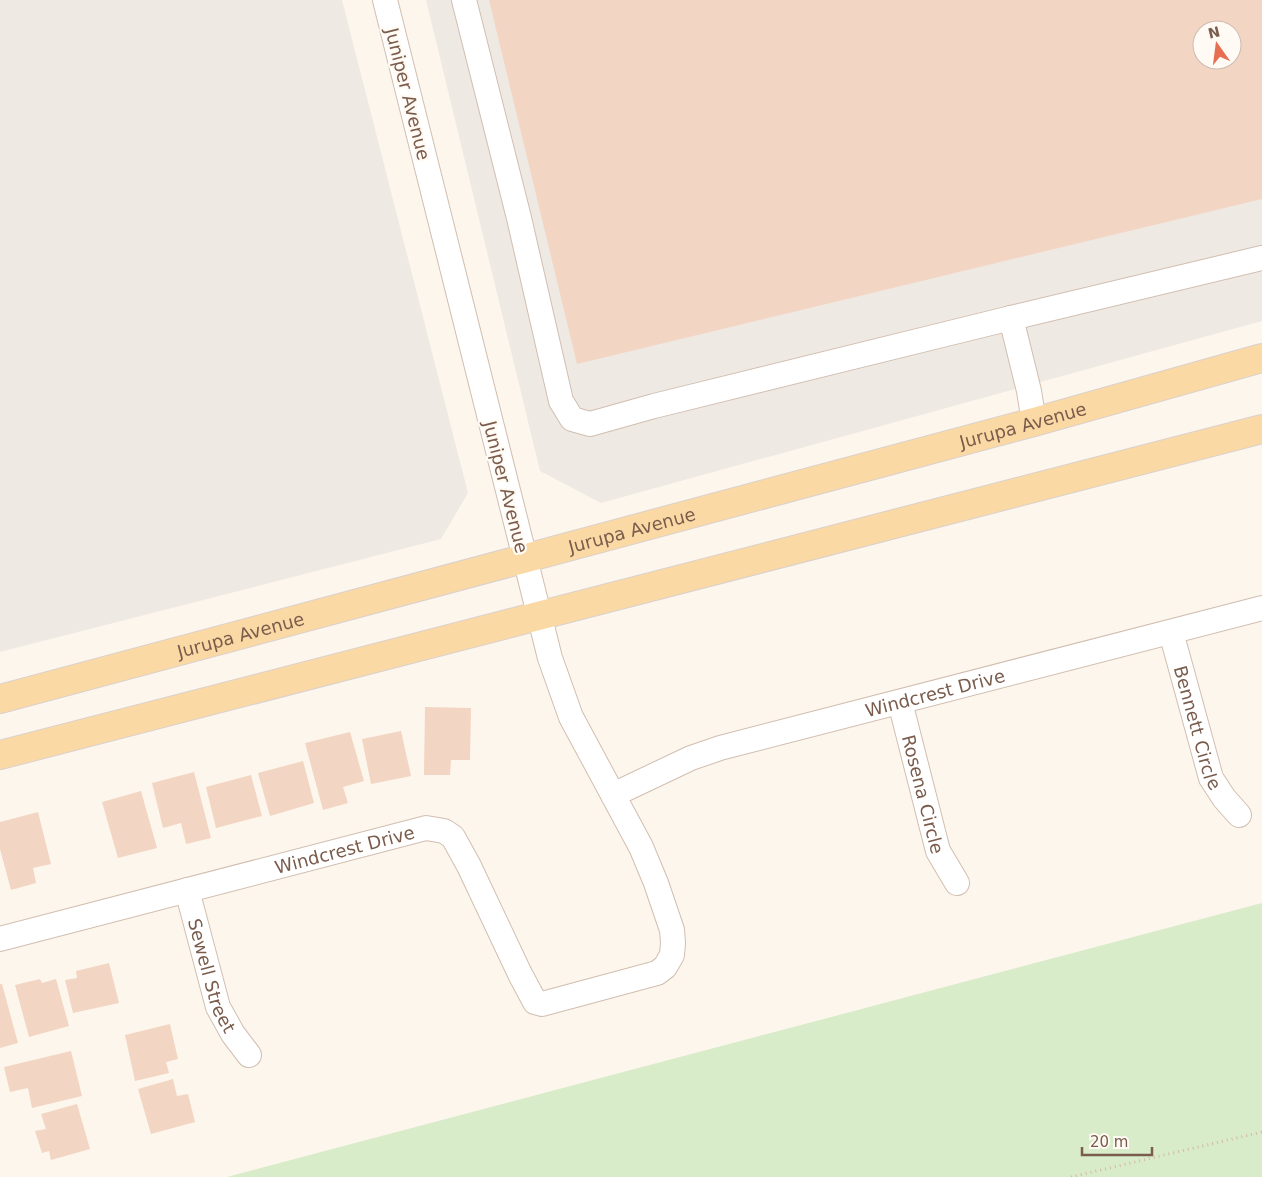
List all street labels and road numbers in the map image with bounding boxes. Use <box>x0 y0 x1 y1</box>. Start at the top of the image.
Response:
street label: Juniper Avenue <box>381 25 435 162</box>
street label: Jurupa Avenue <box>956 397 1089 452</box>
street label: Juniper Avenue <box>479 418 533 555</box>
street label: Jurupa Avenue <box>565 503 698 557</box>
street label: Jurupa Avenue <box>174 608 306 662</box>
street label: Bennett Circle <box>1170 663 1226 793</box>
street label: Windcrest Drive <box>863 664 1007 721</box>
street label: Rosena Circle <box>898 732 949 856</box>
street label: Windcrest Drive <box>272 821 417 877</box>
street label: Sewell Street <box>184 916 240 1036</box>

